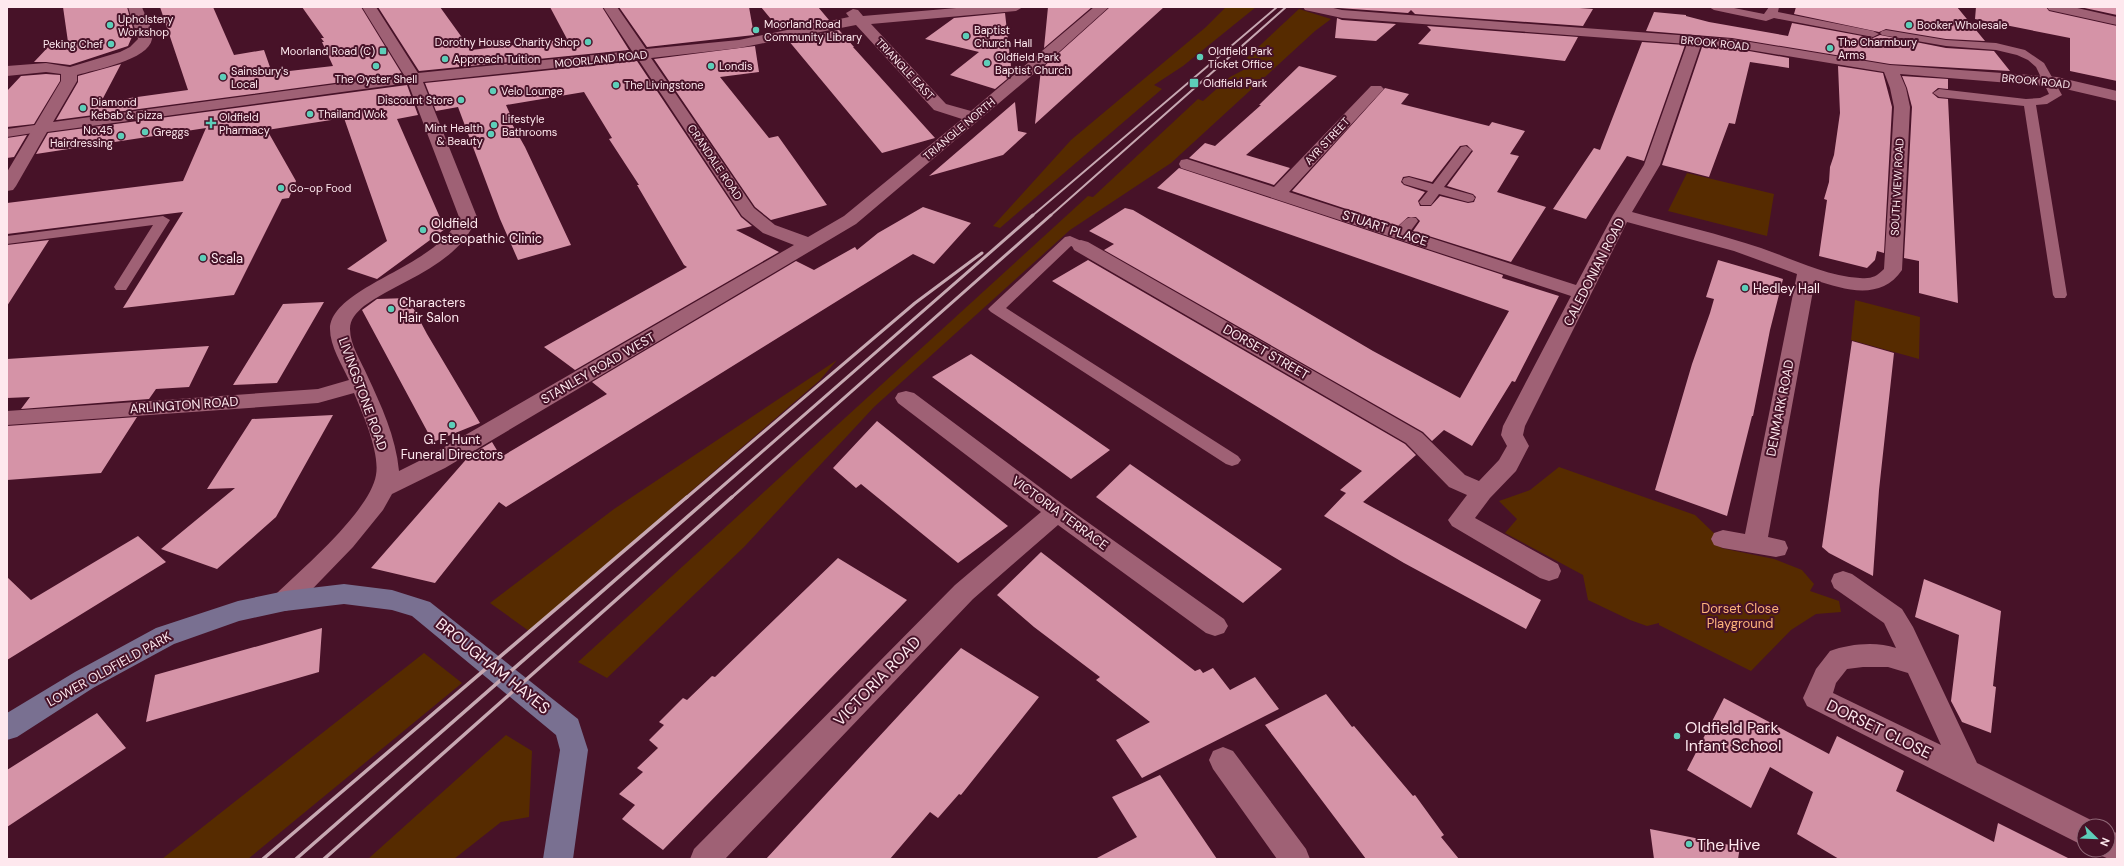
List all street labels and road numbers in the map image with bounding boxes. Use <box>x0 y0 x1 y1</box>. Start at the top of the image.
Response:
street label: BROOK ROAD <box>1680 32 1750 54</box>
street label: TRIANGLE EAST <box>873 35 937 103</box>
street label: MOORLAND ROAD <box>554 47 649 71</box>
street label: BROOK ROAD <box>2001 70 2071 92</box>
street label: TRIANGLE NORTH <box>920 95 998 163</box>
street label: AYR STREET <box>1301 114 1353 168</box>
street label: CRANDALE ROAD <box>685 122 746 203</box>
street label: SOUTH VIEW ROAD <box>1887 137 1907 236</box>
street label: STUART PLACE <box>1340 206 1430 250</box>
street label: CALEDONIAN ROAD <box>1559 215 1629 329</box>
street label: DORSET STREET <box>1220 320 1312 384</box>
street label: STANLEY ROAD WEST <box>538 328 658 408</box>
street label: LIVINGSTONE ROAD <box>335 335 391 453</box>
street label: DENMARK ROAD <box>1762 358 1798 458</box>
street label: ARLINGTON ROAD <box>129 393 239 417</box>
street label: VICTORIA TERRACE <box>1008 472 1112 554</box>
street label: BROUGHAM HAYES <box>431 613 555 719</box>
street label: LOWER OLDFIELD PARK <box>44 628 175 710</box>
street label: VICTORIA ROAD <box>829 632 925 730</box>
street label: DORSET CLOSE <box>1823 695 1935 763</box>

